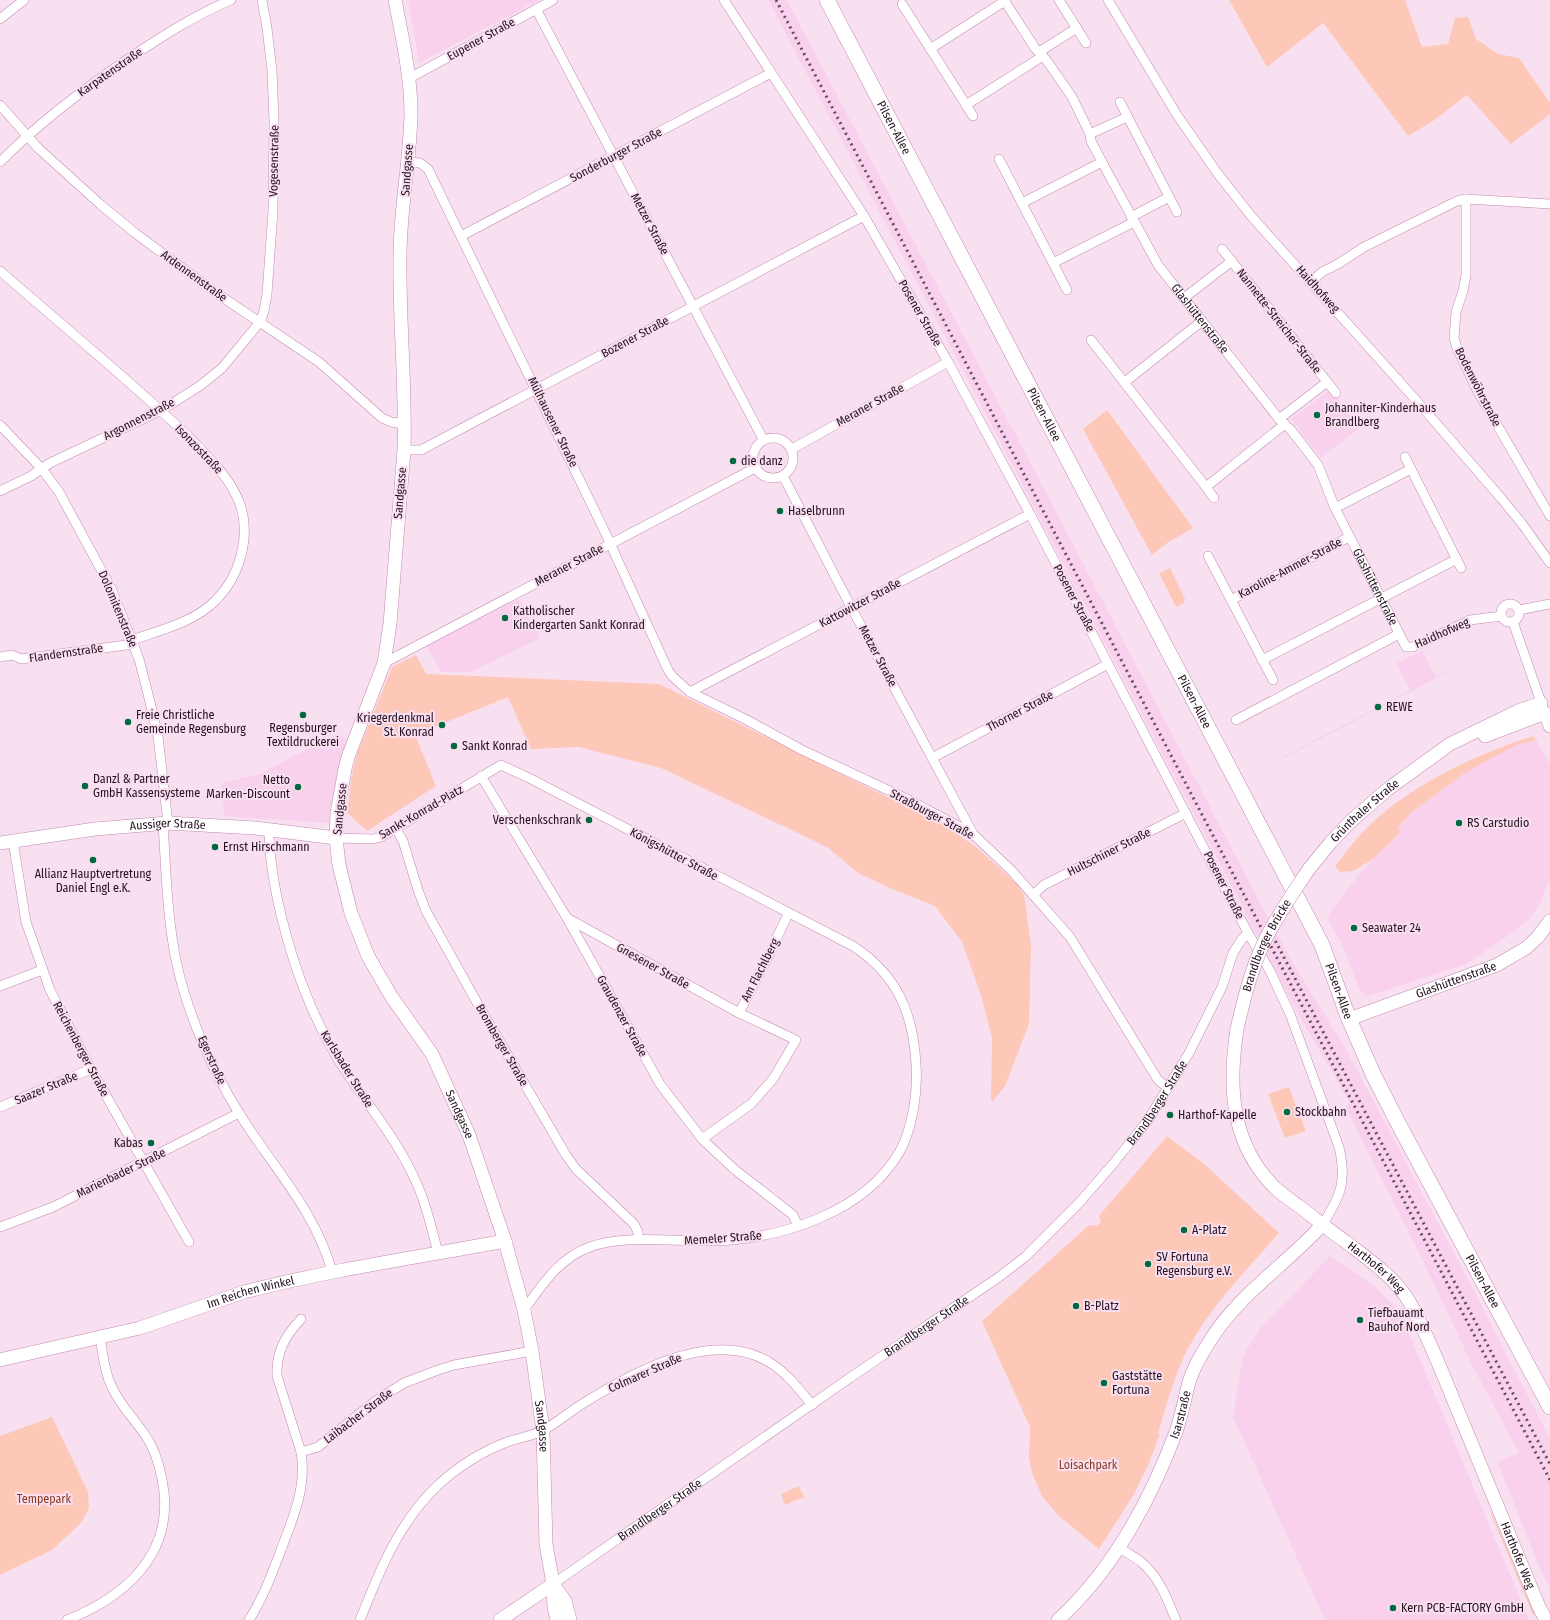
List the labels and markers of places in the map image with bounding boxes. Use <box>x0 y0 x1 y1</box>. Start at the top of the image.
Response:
place label: Johanniter-Kinderhaus Brandlberg <box>1325 401 1436 429</box>
marker: Johanniter-Kinderhaus Brandlberg <box>1312 410 1322 420</box>
place label: die danz <box>741 454 783 468</box>
marker: die danz <box>728 456 738 466</box>
place label: Haselbrunn <box>788 504 845 518</box>
marker: Haselbrunn <box>775 506 785 516</box>
place label: Katholischer Kindergarten Sankt Konrad <box>513 604 645 632</box>
marker: Katholischer Kindergarten Sankt Konrad <box>500 613 510 623</box>
place label: REWE <box>1386 700 1413 714</box>
marker: REWE <box>1373 702 1383 712</box>
place label: Freie Christliche Gemeinde Regensburg <box>136 708 246 736</box>
marker: Regensburger Textildruckerei <box>298 710 308 720</box>
place label: Kriegerdenkmal St. Konrad <box>357 711 434 739</box>
marker: Freie Christliche Gemeinde Regensburg <box>123 717 133 727</box>
marker: Kriegerdenkmal St. Konrad <box>437 720 447 730</box>
place label: Regensburger Textildruckerei <box>267 721 339 749</box>
place label: Sankt Konrad <box>462 739 527 753</box>
marker: Sankt Konrad <box>449 741 459 751</box>
place label: Danzl & Partner GmbH Kassensysteme <box>93 772 200 800</box>
place label: Netto Marken-Discount <box>206 773 290 801</box>
marker: Danzl & Partner GmbH Kassensysteme <box>80 781 90 791</box>
marker: Netto Marken-Discount <box>293 782 303 792</box>
place label: Verschenkschrank <box>493 813 581 827</box>
marker: Verschenkschrank <box>584 815 594 825</box>
place label: RS Carstudio <box>1467 816 1529 830</box>
marker: RS Carstudio <box>1454 818 1464 828</box>
place label: Ernst Hirschmann <box>223 840 310 854</box>
marker: Ernst Hirschmann <box>210 842 220 852</box>
marker: Allianz Hauptvertretung Daniel Engl e.K. <box>88 855 98 865</box>
place label: Allianz Hauptvertretung Daniel Engl e.K. <box>35 867 152 895</box>
place label: Seawater 24 <box>1362 921 1421 935</box>
marker: Seawater 24 <box>1349 923 1359 933</box>
place label: Stockbahn <box>1295 1105 1347 1119</box>
marker: Stockbahn <box>1282 1107 1292 1117</box>
place label: Harthof-Kapelle <box>1178 1108 1256 1122</box>
marker: Harthof-Kapelle <box>1165 1110 1175 1120</box>
place label: Kabas <box>114 1136 143 1150</box>
marker: Kabas <box>146 1138 156 1148</box>
place label: A-Platz <box>1192 1223 1227 1237</box>
marker: A-Platz <box>1179 1225 1189 1235</box>
place label: SV Fortuna Regensburg e.V. <box>1156 1250 1233 1278</box>
marker: SV Fortuna Regensburg e.V. <box>1143 1259 1153 1269</box>
place label: B-Platz <box>1084 1299 1119 1313</box>
marker: B-Platz <box>1071 1301 1081 1311</box>
place label: Tiefbauamt Bauhof Nord <box>1368 1306 1430 1334</box>
marker: Tiefbauamt Bauhof Nord <box>1355 1315 1365 1325</box>
place label: Gaststätte Fortuna <box>1112 1369 1162 1397</box>
marker: Gaststätte Fortuna <box>1099 1378 1109 1388</box>
place label: Kern PCB-FACTORY GmbH <box>1401 1601 1524 1615</box>
marker: Kern PCB-FACTORY GmbH <box>1388 1603 1398 1613</box>

